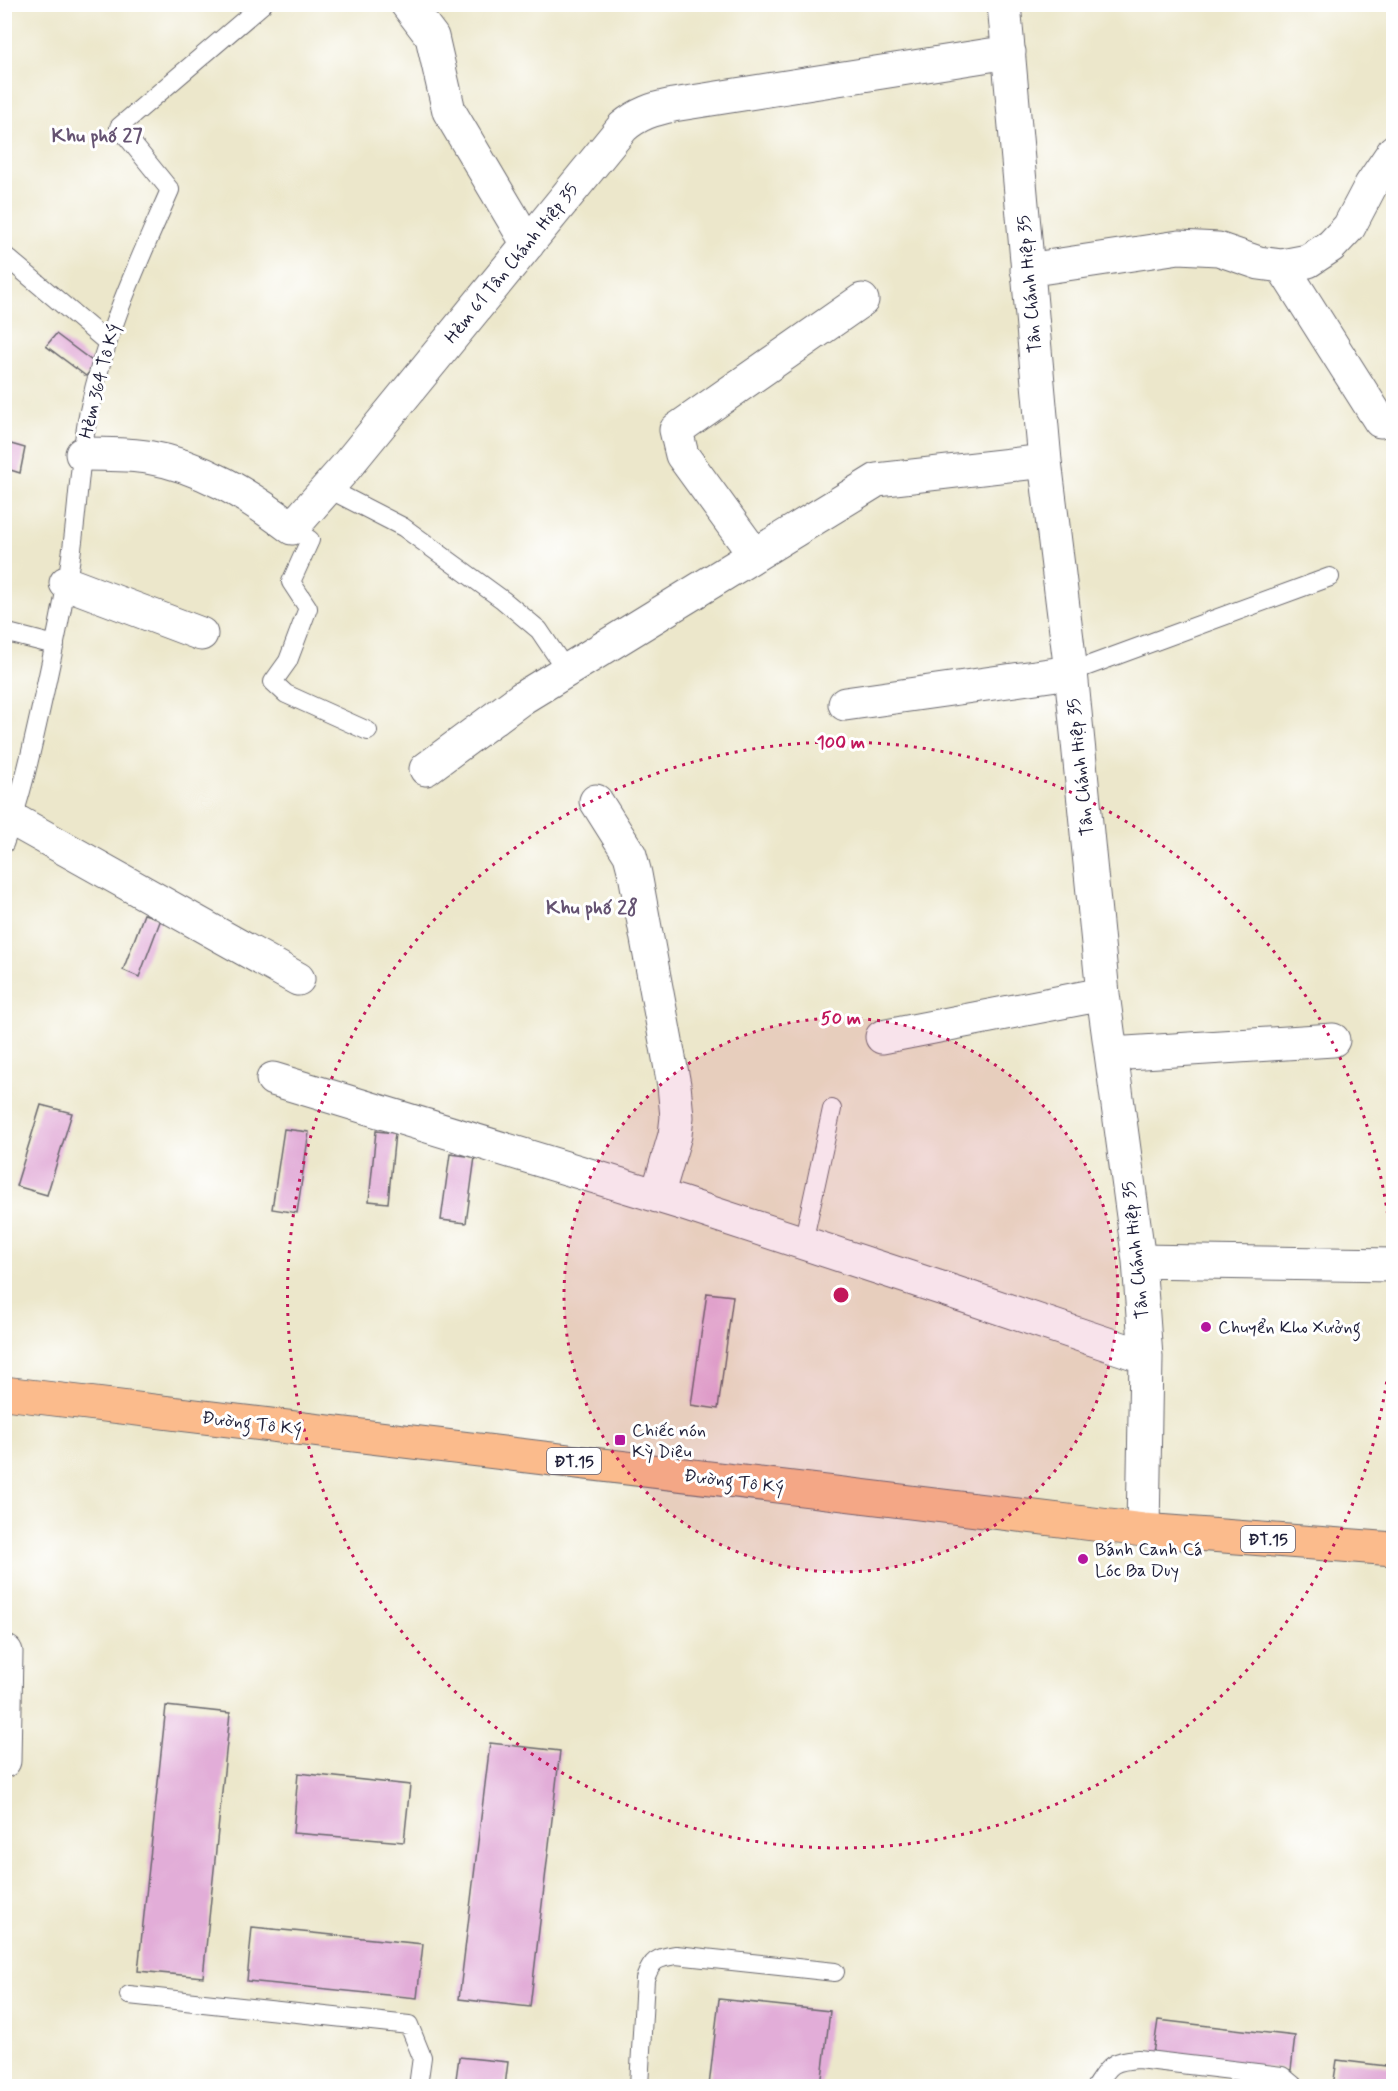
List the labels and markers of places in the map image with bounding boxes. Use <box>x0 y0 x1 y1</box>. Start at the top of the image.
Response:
centre of rings <box>831 1285 851 1305</box>
place label: Chuyển Kho Xưởng <box>1218 1316 1361 1342</box>
marker: Chuyển Kho Xưởng <box>1199 1320 1213 1334</box>
place label: Chiếc nón Kỳ Diệu <box>632 1419 706 1464</box>
marker: Chiếc nón Kỳ Diệu <box>613 1433 627 1447</box>
place label: Bánh Canh Cá Lóc Ba Duy <box>1095 1538 1203 1583</box>
marker: Bánh Canh Cá Lóc Ba Duy <box>1076 1552 1090 1566</box>

